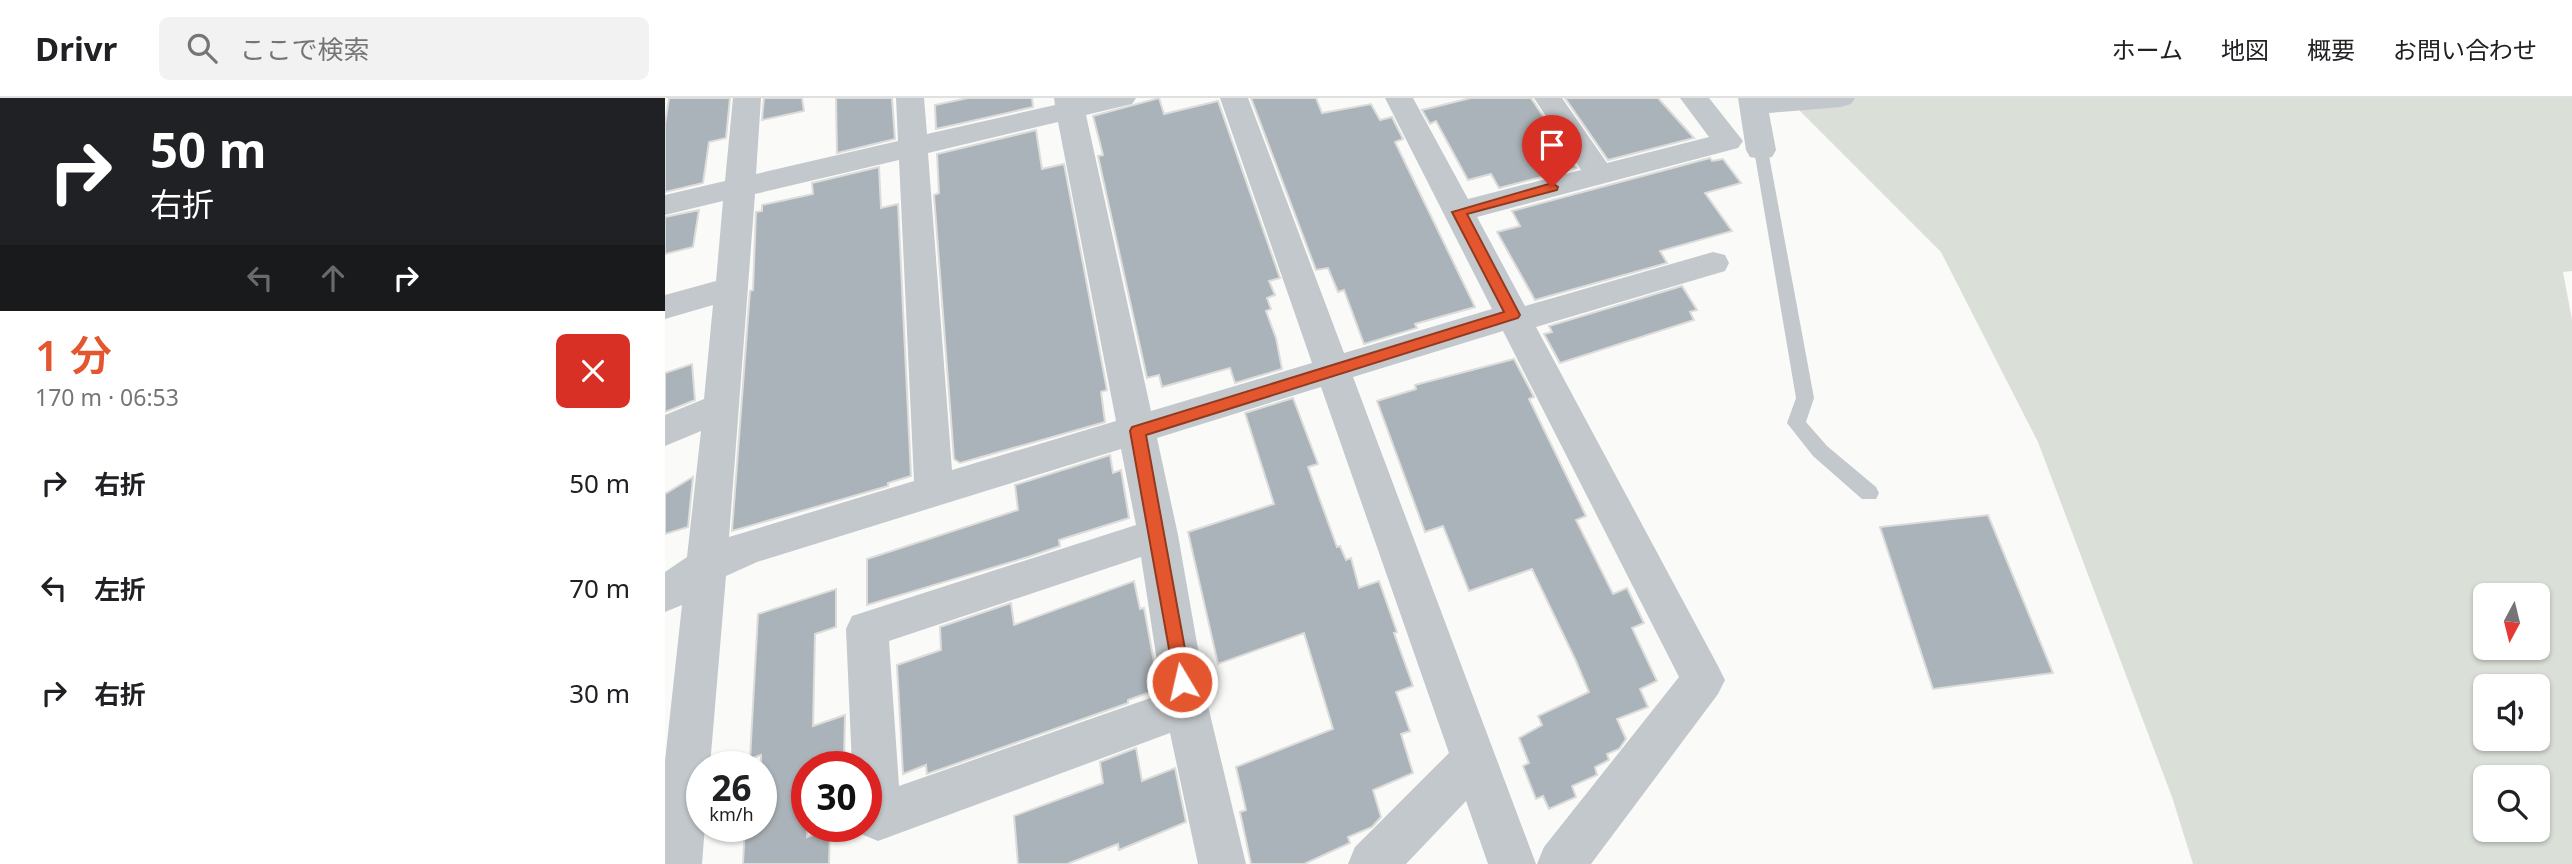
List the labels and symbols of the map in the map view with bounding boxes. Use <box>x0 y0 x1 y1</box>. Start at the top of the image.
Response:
pin <box>1522 115 1582 187</box>
north arrow <box>2473 583 2550 660</box>
position arrow <box>1145 645 1219 719</box>
speed limit sign: 30 <box>791 751 882 842</box>

